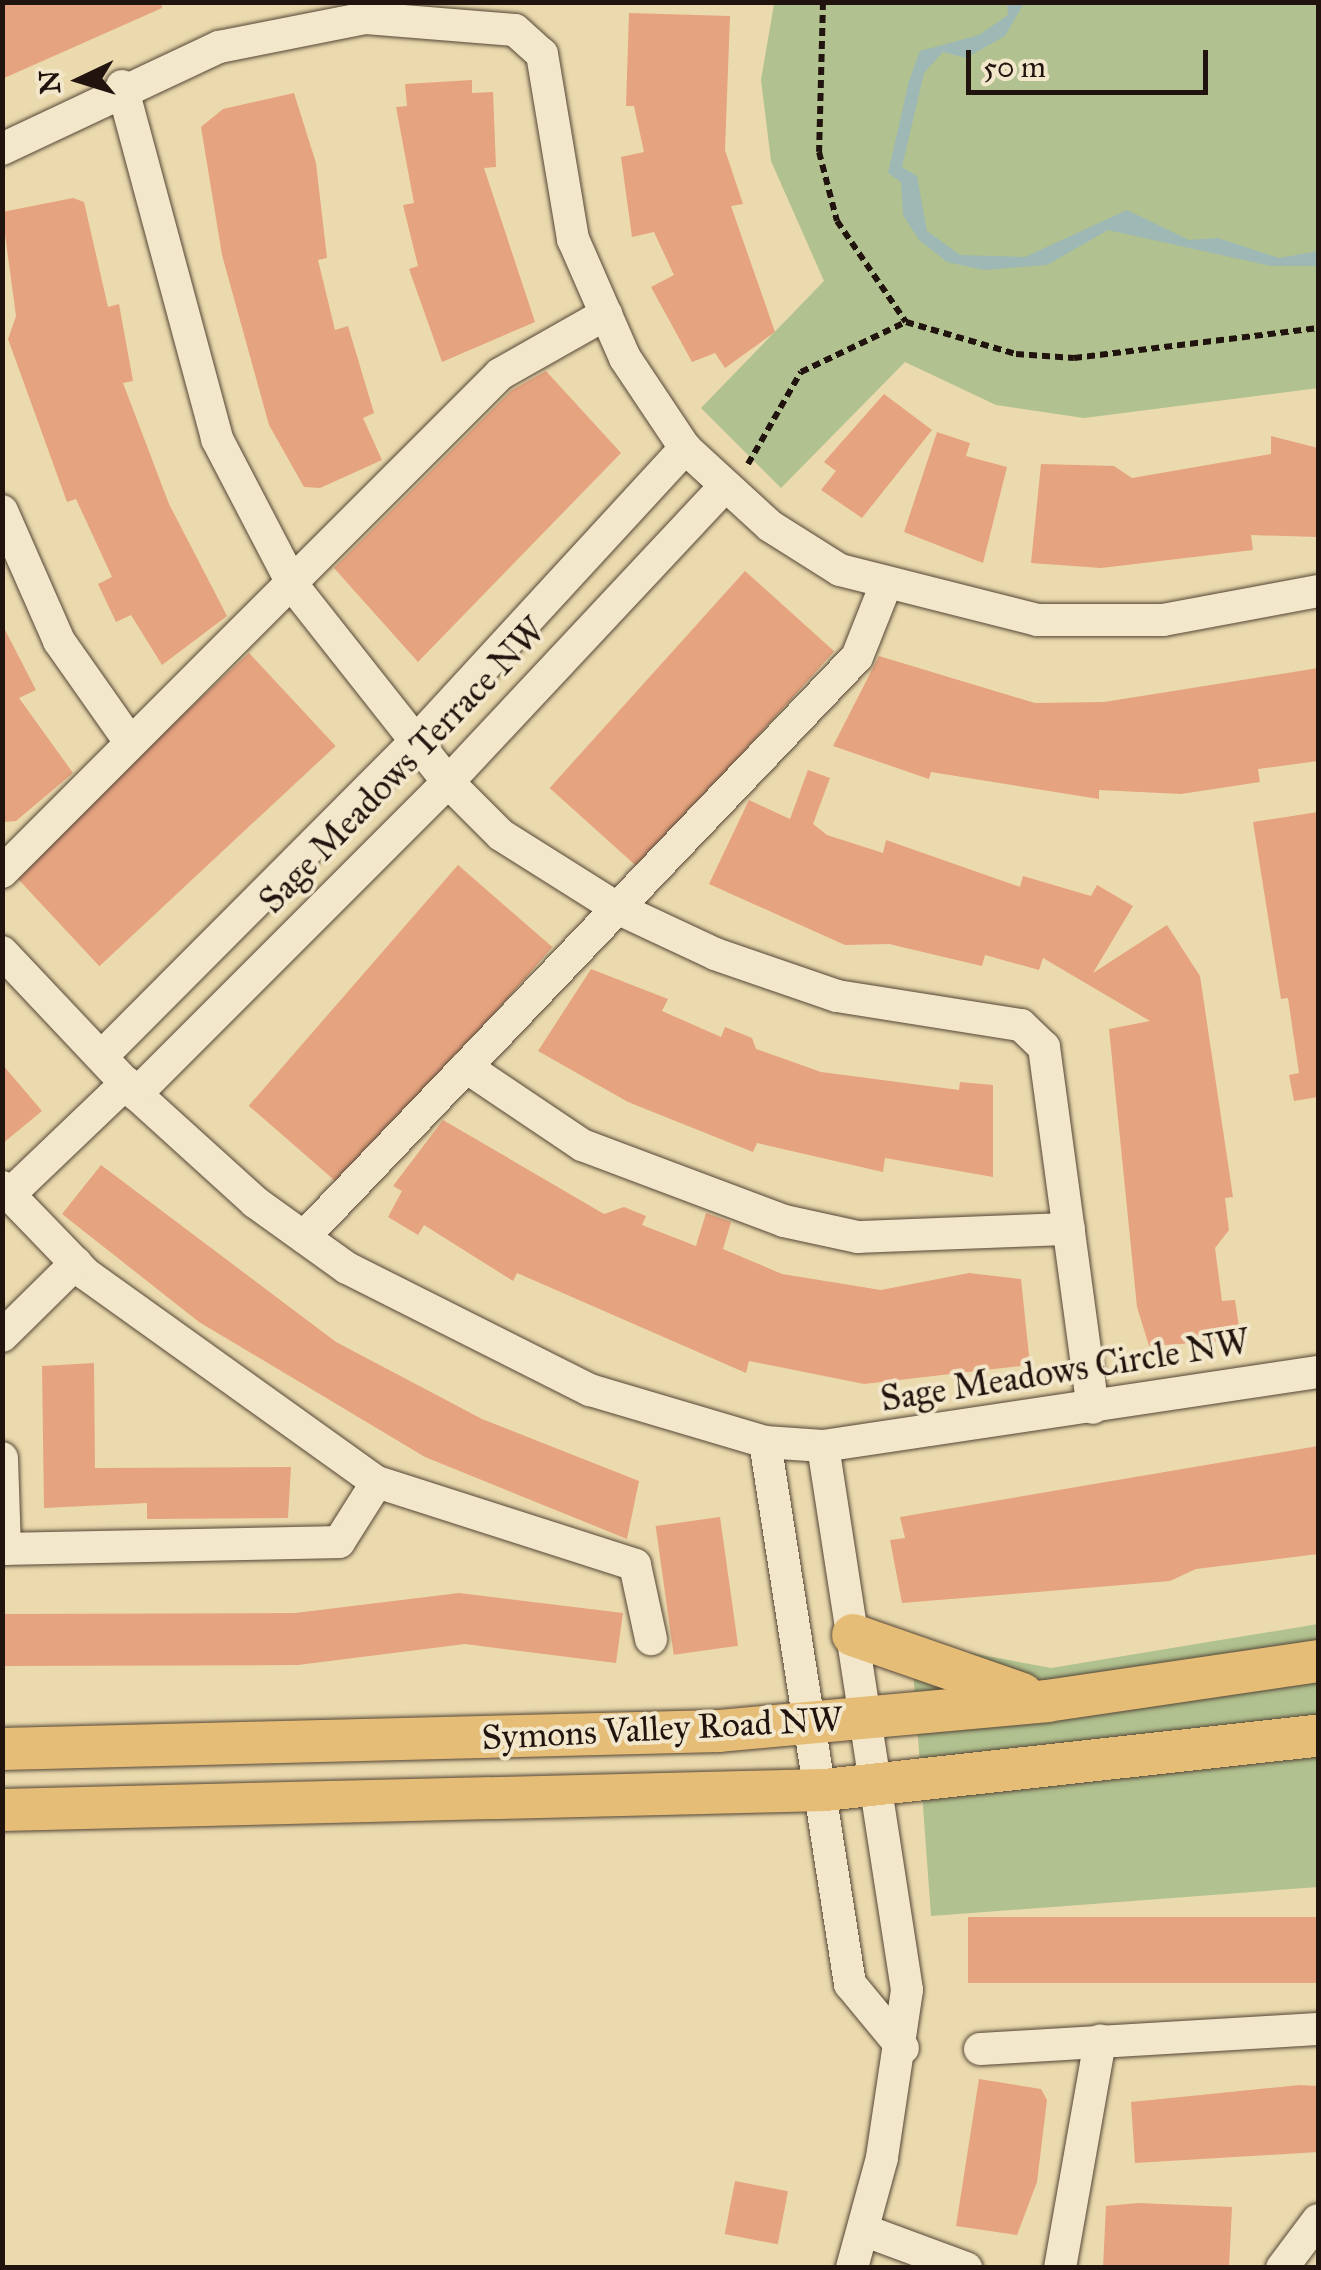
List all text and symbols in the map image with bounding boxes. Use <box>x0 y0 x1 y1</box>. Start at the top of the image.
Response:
north arrow <box>30 30 130 130</box>
scale bar <box>971 30 1214 92</box>
text: 50 m <box>983 49 1046 85</box>
text: N <box>31 69 68 95</box>
street label: Sage Meadows Terrace NW <box>251 610 555 922</box>
street label: Sage Meadows Circle NW <box>878 1321 1252 1421</box>
street label: Symons Valley Road NW <box>481 1699 843 1759</box>

